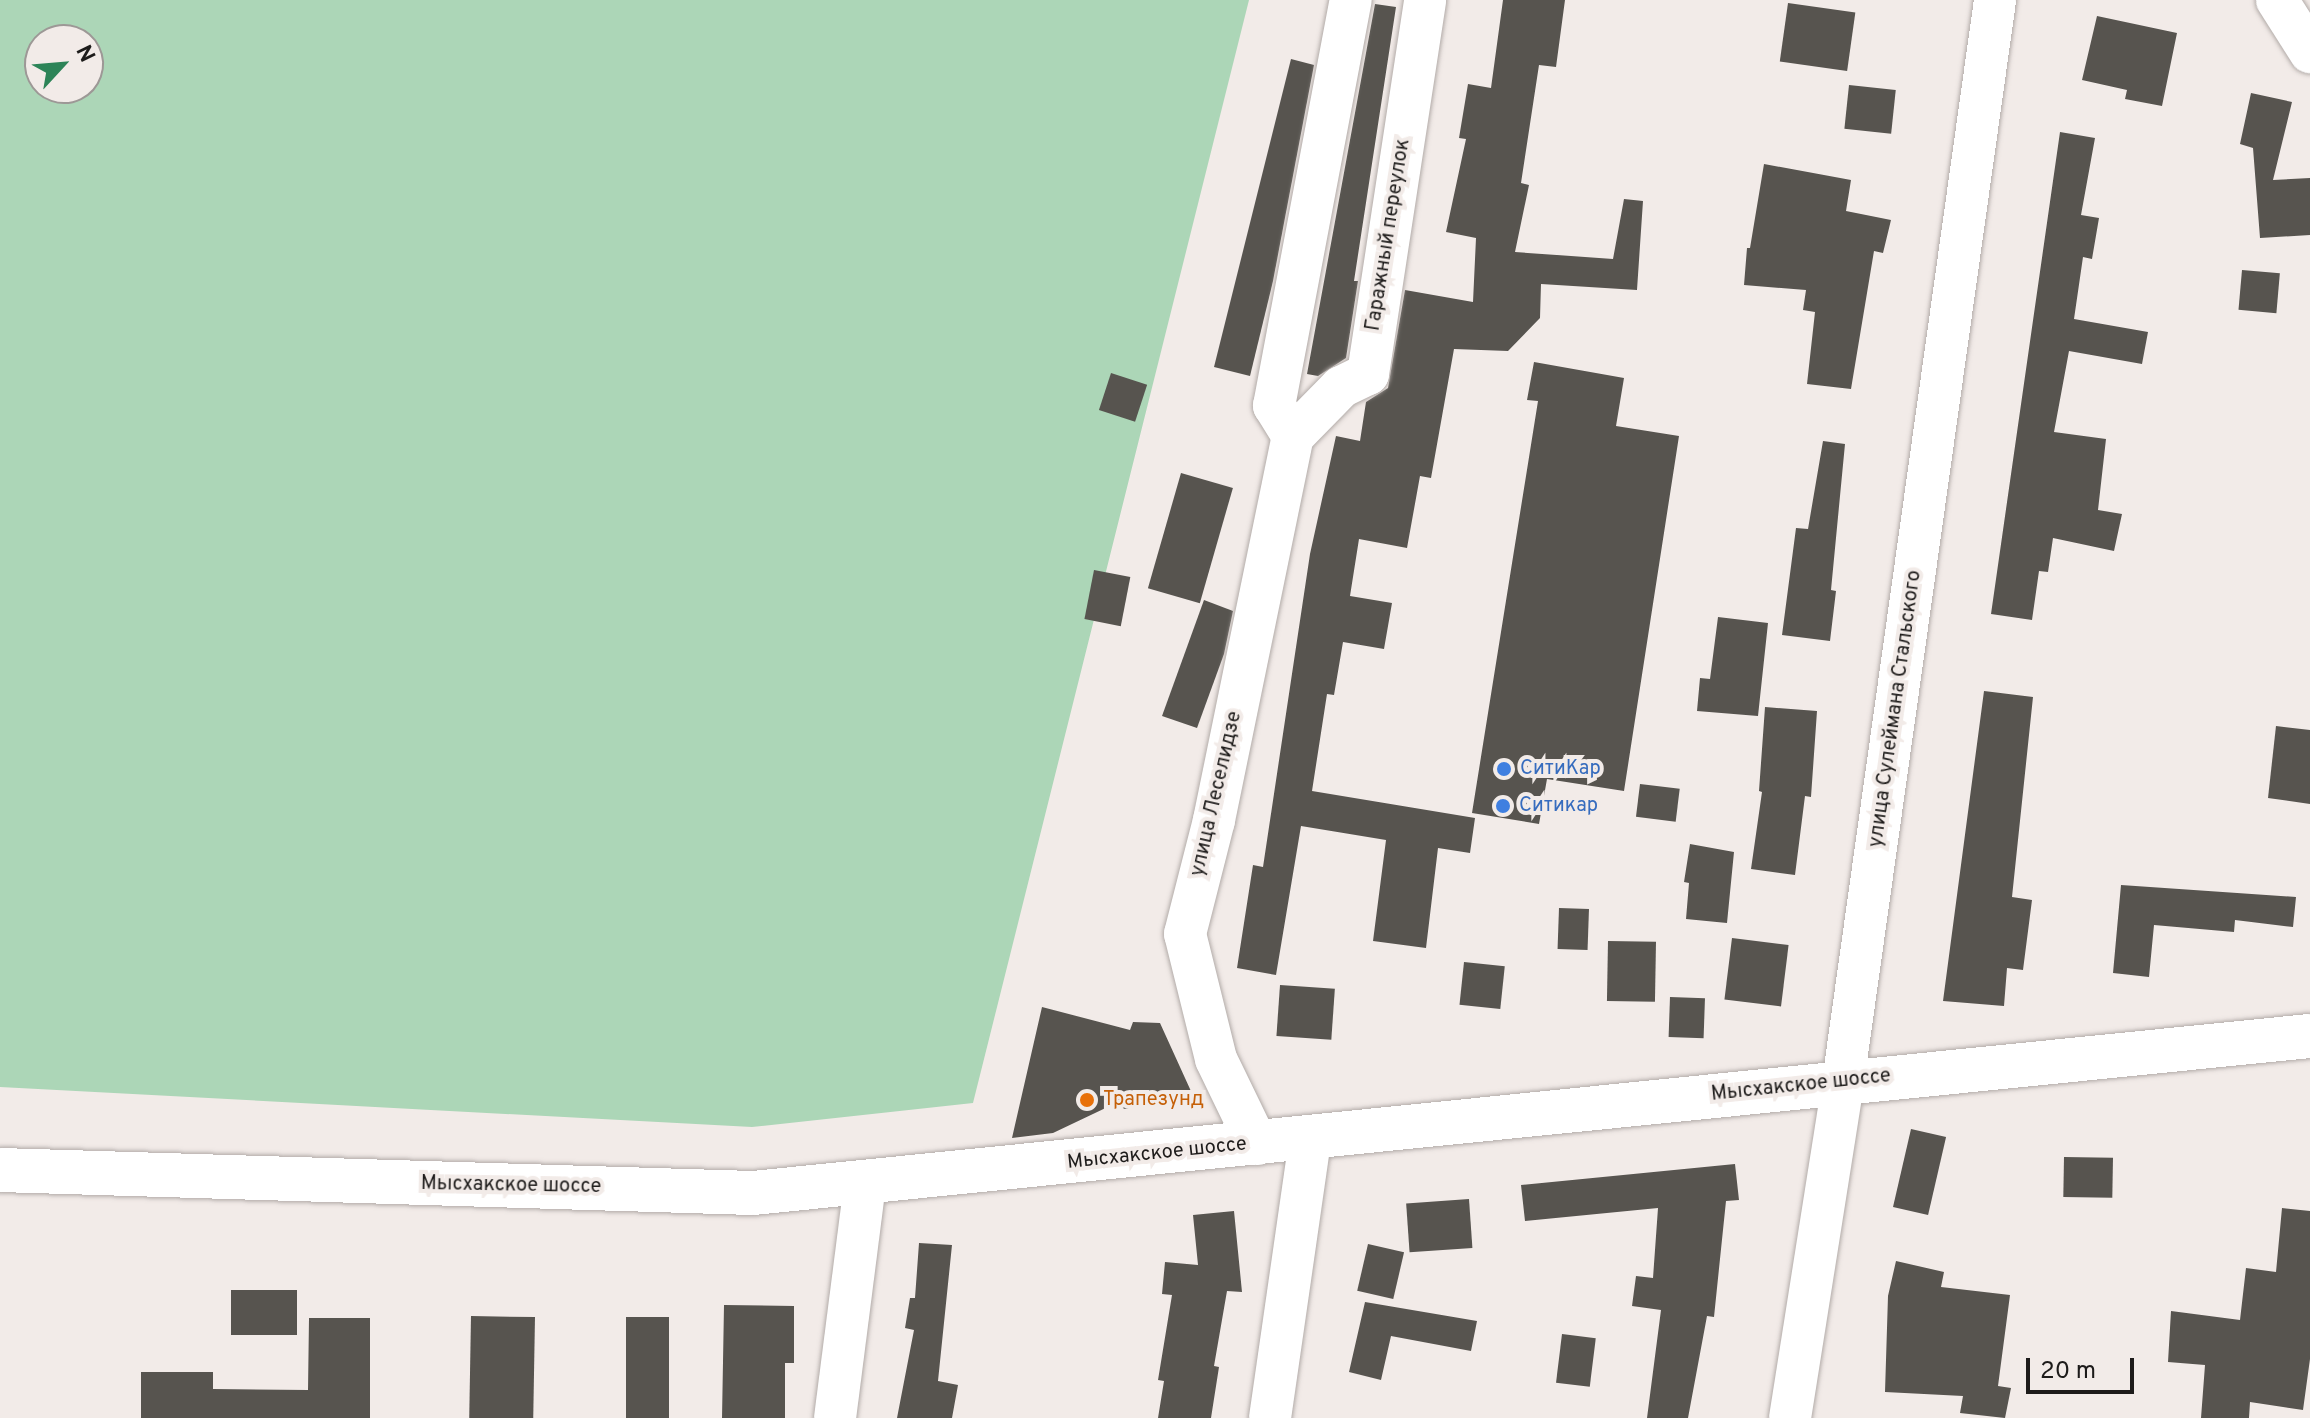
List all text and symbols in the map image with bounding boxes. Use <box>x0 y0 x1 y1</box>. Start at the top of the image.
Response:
north arrow <box>24 24 104 104</box>
text: N <box>69 41 100 67</box>
street label: Гаражный переулок <box>1362 137 1416 333</box>
street label: улица Сулеймана Стальского <box>1865 569 1927 849</box>
street label: улица Леселидзе <box>1186 709 1248 879</box>
place label: СитиКар <box>1520 757 1601 781</box>
marker: СитиКар <box>1495 760 1513 778</box>
place label: Ситикар <box>1519 794 1598 818</box>
marker: Ситикар <box>1494 797 1512 815</box>
street label: Мысхакское шоссе <box>1710 1065 1892 1107</box>
place label: Трапезунд <box>1103 1088 1204 1112</box>
marker: Трапезунд <box>1078 1091 1096 1109</box>
street label: Мысхакское шоссе <box>1066 1133 1248 1175</box>
street label: Мысхакское шоссе <box>421 1172 601 1200</box>
scale bar <box>2030 1342 2138 1392</box>
text: 20 m <box>2040 1357 2096 1387</box>

